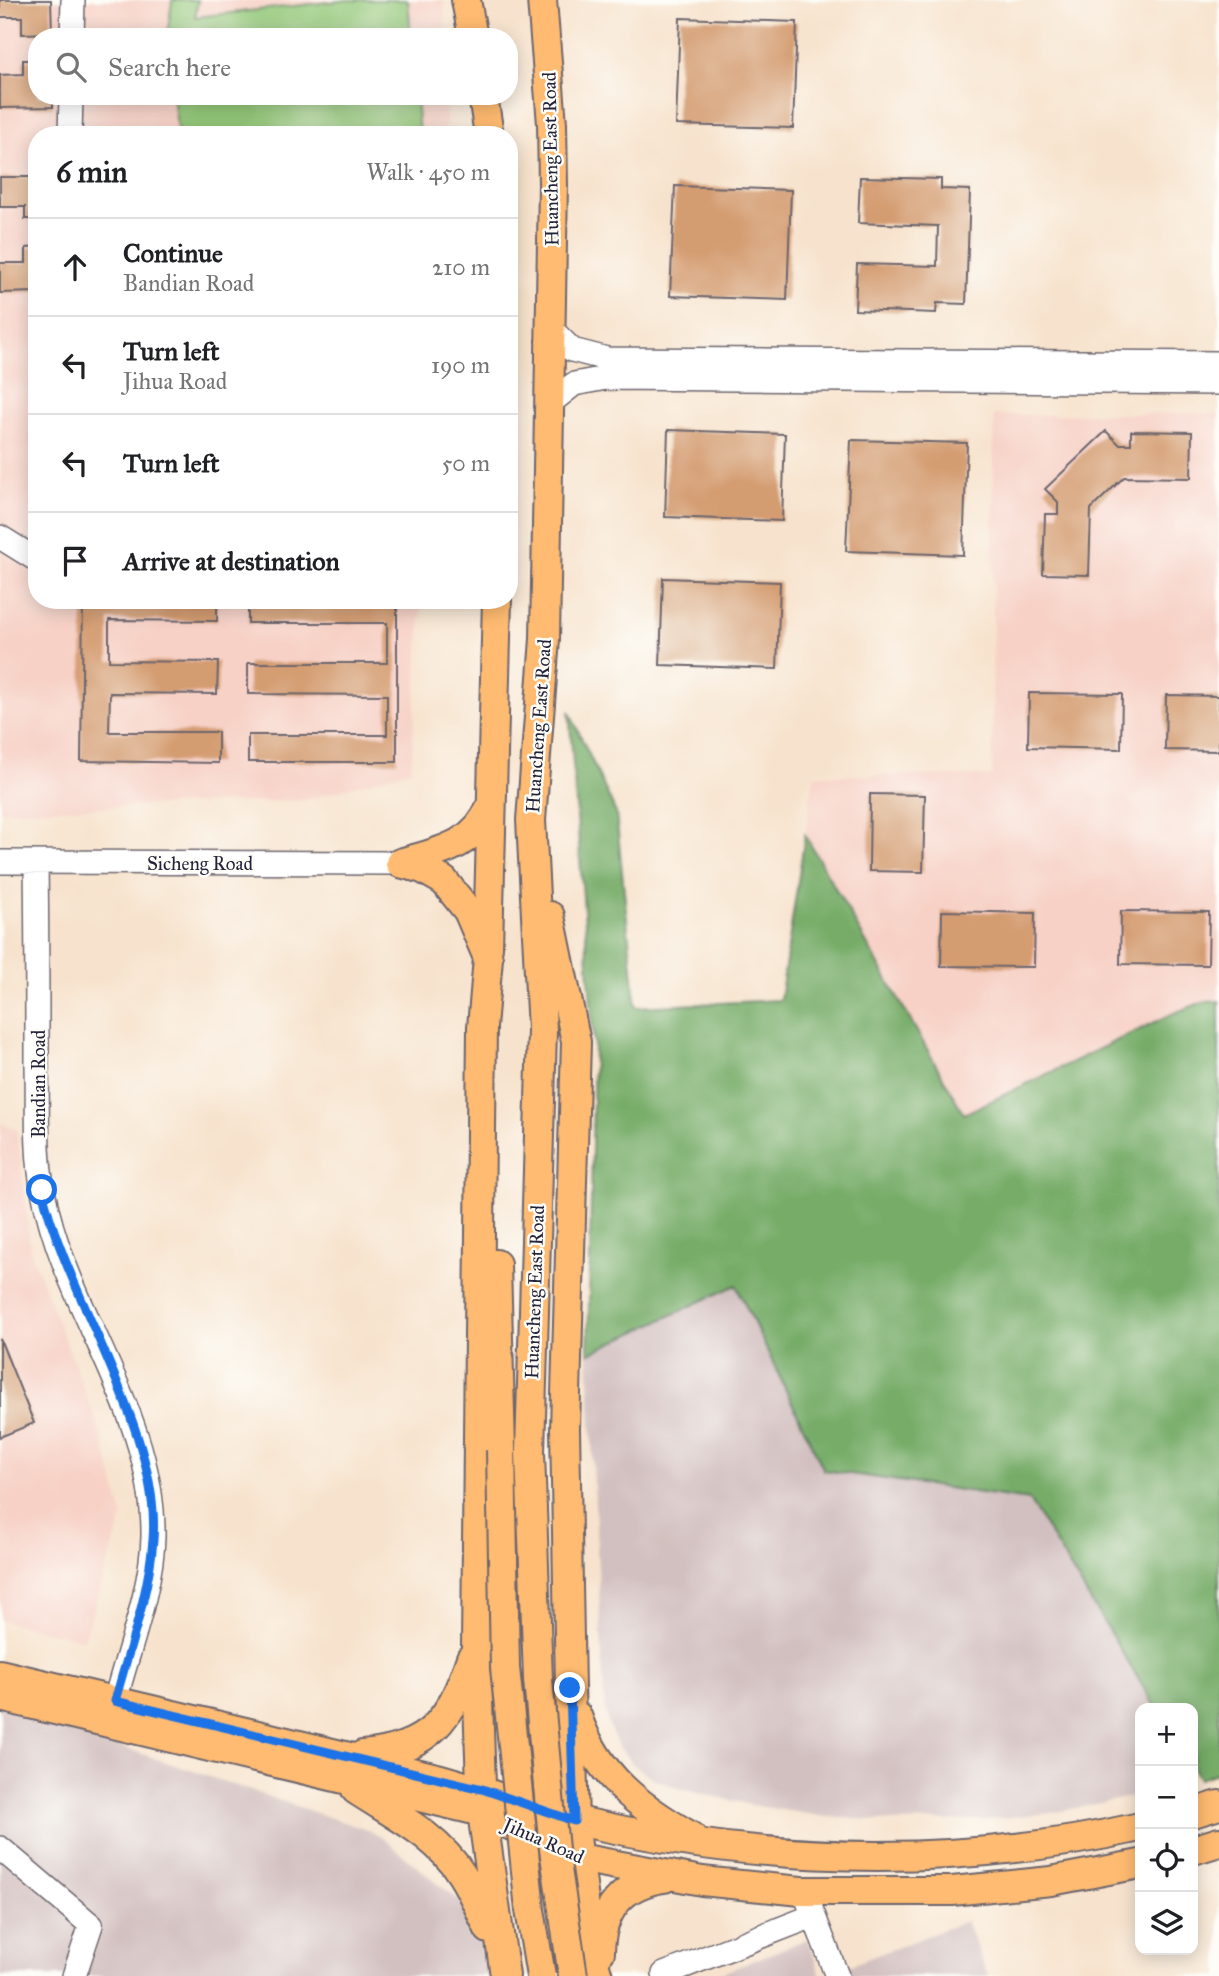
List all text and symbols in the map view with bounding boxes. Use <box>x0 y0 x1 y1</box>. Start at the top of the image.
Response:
search box <box>28 28 518 105</box>
icon: search <box>52 48 90 86</box>
text: Search here <box>108 51 231 83</box>
street label: Huancheng East Road <box>537 71 565 246</box>
text: 6 min <box>56 154 128 190</box>
text: Walk · 450 m <box>367 158 490 186</box>
text: Continue <box>123 237 223 269</box>
icon: ahead <box>56 248 94 286</box>
text: 210 m <box>432 253 490 281</box>
text: Bandian Road <box>123 269 254 297</box>
text: Turn left <box>123 335 219 367</box>
icon: left <box>56 346 94 384</box>
text: 190 m <box>431 351 490 379</box>
text: Jihua Road <box>123 367 227 395</box>
icon: left <box>56 444 94 482</box>
text: Turn left <box>123 447 219 479</box>
text: 50 m <box>442 449 490 477</box>
icon: arrive <box>56 542 94 580</box>
text: Arrive at destination <box>123 545 340 577</box>
street label: Huancheng East Road <box>521 638 557 814</box>
street label: Sicheng Road <box>147 852 254 876</box>
street label: Bandian Road <box>27 1029 50 1138</box>
route start <box>26 1174 57 1205</box>
street label: Huancheng East Road <box>520 1204 550 1380</box>
route end <box>554 1672 585 1703</box>
map controls <box>1135 1703 1198 1955</box>
button: + <box>1135 1703 1198 1766</box>
button: − <box>1135 1766 1198 1829</box>
street label: Jihua Road <box>498 1812 588 1870</box>
button: locate <box>1135 1829 1198 1892</box>
button: layers <box>1135 1892 1198 1955</box>

